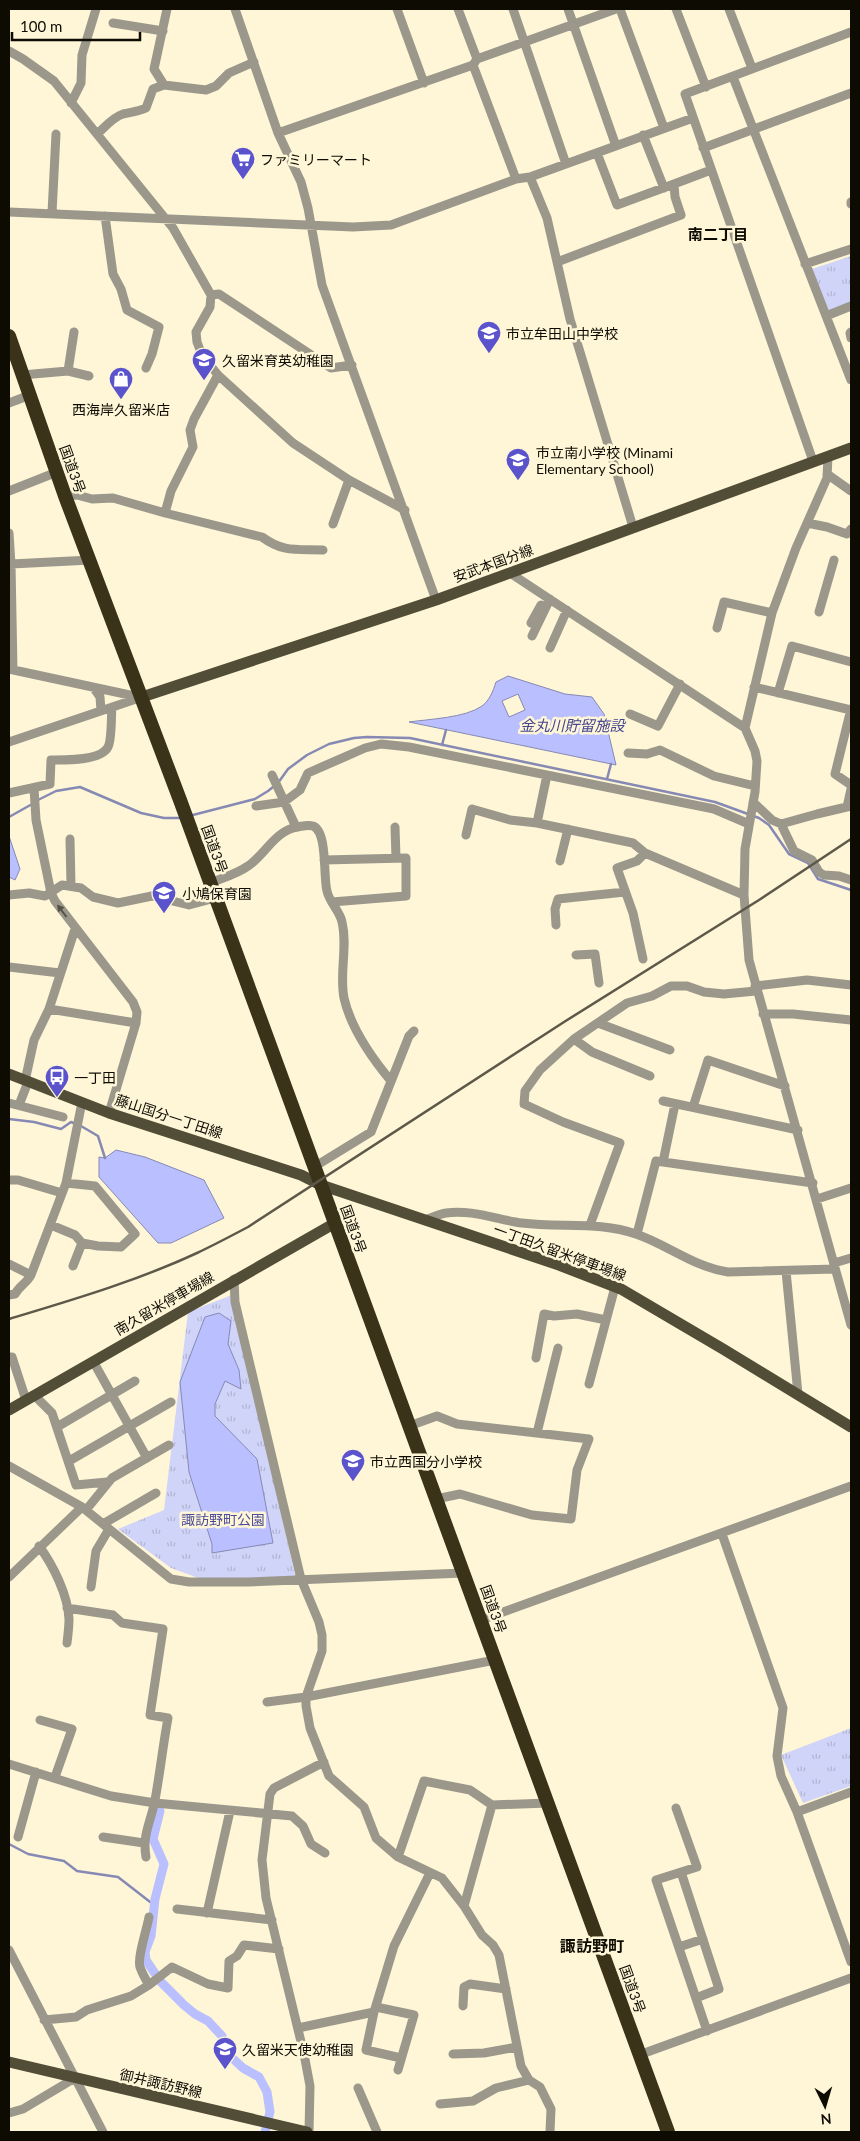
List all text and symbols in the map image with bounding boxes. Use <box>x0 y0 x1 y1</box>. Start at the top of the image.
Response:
scale bar <box>12 10 140 42</box>
text: 100 m <box>20 17 62 35</box>
supermarket icon: ファミリーマート <box>230 146 256 180</box>
place label: ファミリーマート <box>260 151 372 168</box>
district label: 南二丁目 <box>688 225 748 243</box>
school or university icon: 市立牟田山中学校 <box>476 320 502 354</box>
place label: 市立牟田山中学校 <box>506 325 618 342</box>
school or university icon: 久留米育英幼稚園 <box>191 347 217 381</box>
place label: 久留米育英幼稚園 <box>222 352 334 369</box>
shop icon: 西海岸久留米店 <box>108 366 134 400</box>
place label: 西海岸久留米店 <box>72 401 170 418</box>
street label: 国道3号 <box>56 443 90 495</box>
place label: 市立南小学校 (Minami Elementary School) <box>536 444 673 477</box>
school or university icon: 市立南小学校 (Minami Elementary School) <box>505 447 531 481</box>
street label: 安武本国分線 <box>451 541 535 585</box>
water label: 金丸川貯留施設 <box>519 716 626 734</box>
street label: 国道3号 <box>198 823 232 875</box>
school or university icon: 小鳩保育園 <box>151 880 177 914</box>
place label: 小鳩保育園 <box>182 885 252 902</box>
one-way arrow <box>57 905 68 918</box>
bus stop icon: 一丁田 <box>44 1064 70 1098</box>
place label: 一丁田 <box>74 1069 116 1086</box>
street label: 藤山国分一丁田線 <box>113 1091 225 1141</box>
street label: 国道3号 <box>337 1203 371 1255</box>
street label: 一丁田久留米停車場線 <box>491 1220 629 1284</box>
street label: 南久留米停車場線 <box>111 1268 217 1338</box>
school or university icon: 市立西国分小学校 <box>340 1448 366 1482</box>
place label: 市立西国分小学校 <box>370 1453 482 1470</box>
park label: 諏訪野町公園 <box>181 1511 265 1528</box>
street label: 国道3号 <box>477 1583 511 1635</box>
district label: 諏訪野町 <box>560 1936 624 1955</box>
street label: 国道3号 <box>616 1963 650 2015</box>
school or university icon: 久留米天使幼稚園 <box>212 2036 238 2070</box>
place label: 久留米天使幼稚園 <box>242 2041 354 2058</box>
street label: 御井諏訪野線 <box>118 2065 204 2101</box>
north arrow <box>800 2081 850 2131</box>
text: N <box>820 2111 832 2128</box>

